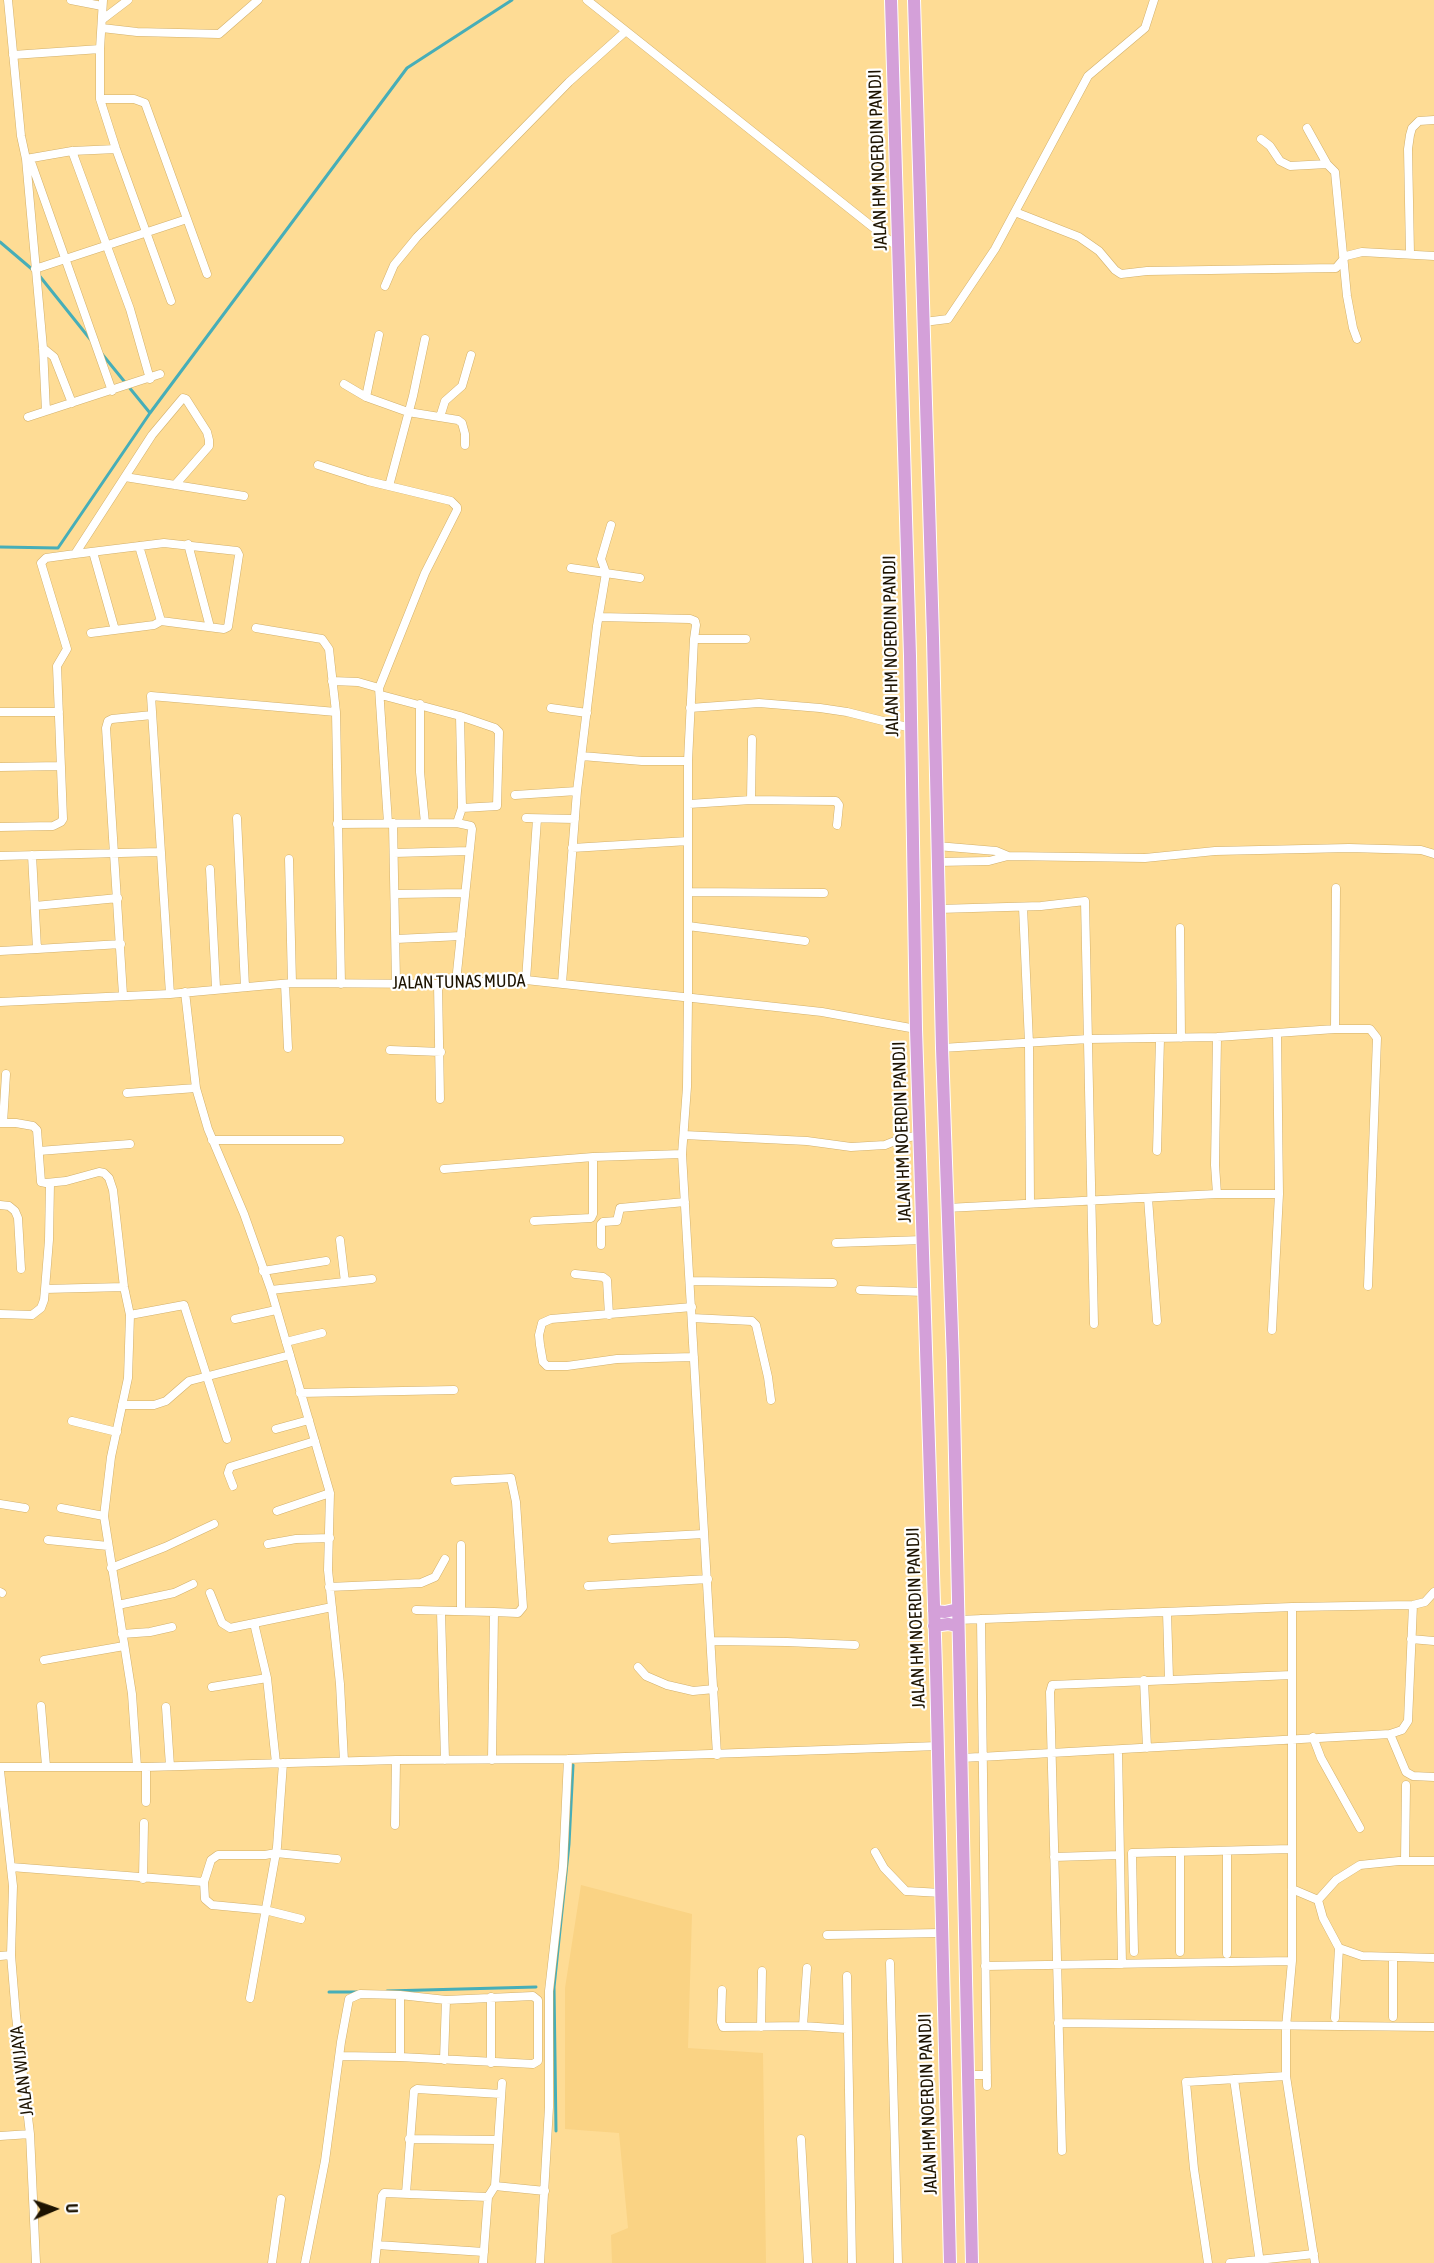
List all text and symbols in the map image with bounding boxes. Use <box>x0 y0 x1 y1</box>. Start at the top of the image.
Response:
street label: JALAN HM NOERDIN PANDJI <box>864 69 892 251</box>
street label: JALAN HM NOERDIN PANDJI <box>879 555 903 737</box>
street label: JALAN TUNAS MUDA <box>392 970 526 994</box>
street label: JALAN HM NOERDIN PANDJI <box>888 1041 916 1223</box>
street label: JALAN HM NOERDIN PANDJI <box>902 1527 930 1709</box>
street label: JALAN HM NOERDIN PANDJI <box>914 2013 942 2195</box>
street label: JALAN WIJAYA <box>6 2025 38 2117</box>
north arrow <box>24 2179 84 2239</box>
text: U <box>63 2203 81 2213</box>

